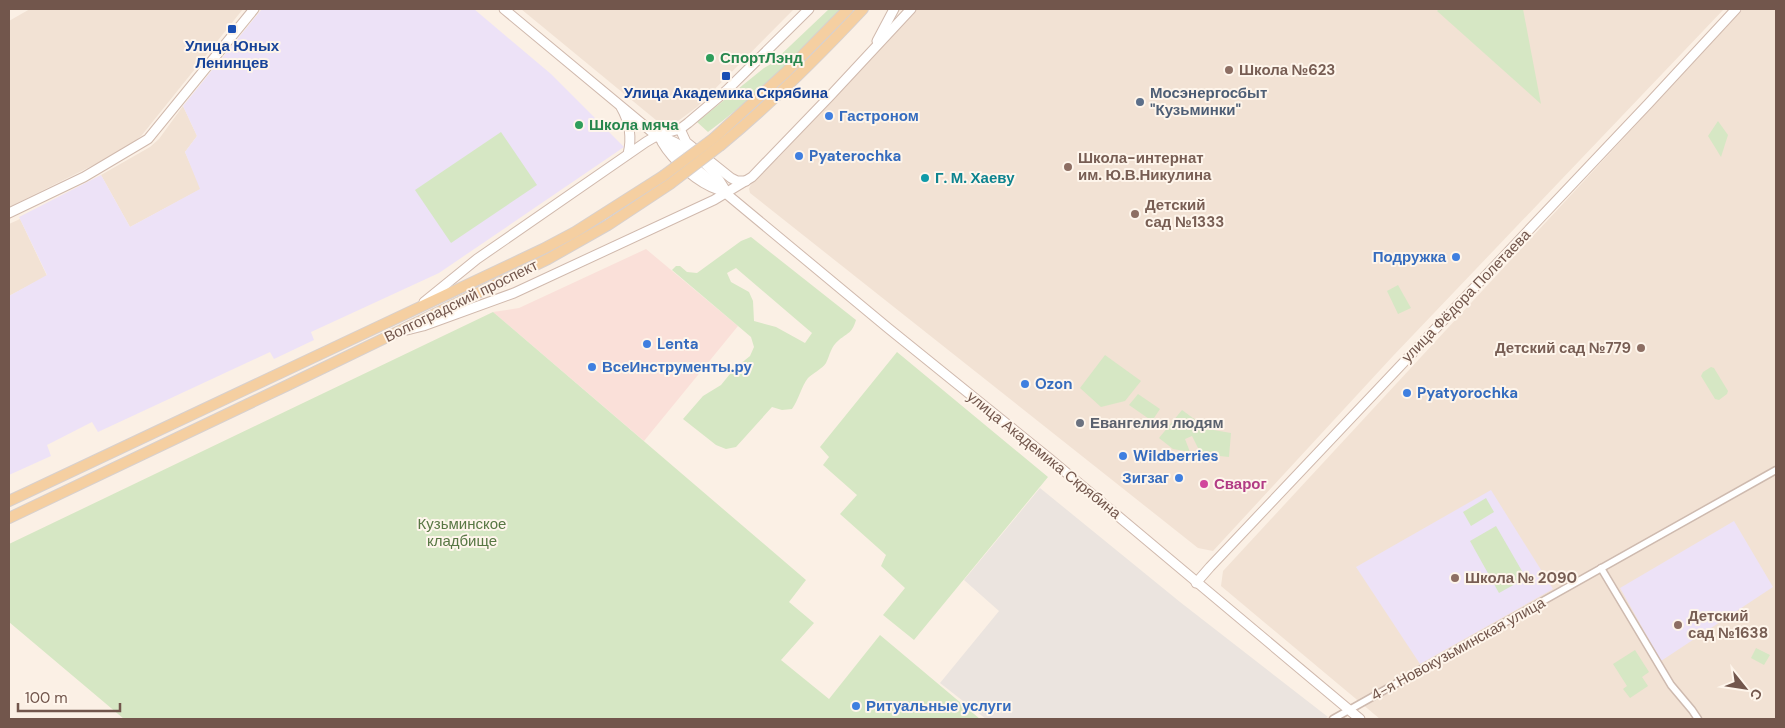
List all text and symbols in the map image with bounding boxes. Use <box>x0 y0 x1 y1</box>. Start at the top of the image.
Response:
marker: Улица Юных Ленинцев <box>226 23 238 35</box>
place label: Улица Юных Ленинцев <box>185 36 280 73</box>
place label: СпортЛэнд <box>720 48 803 68</box>
marker: СпортЛэнд <box>704 52 716 64</box>
place label: Школа №623 <box>1239 60 1335 80</box>
marker: Школа №623 <box>1223 64 1235 76</box>
marker: Улица Академика Скрябина <box>720 70 732 82</box>
place label: Улица Академика Скрябина <box>624 83 829 103</box>
place label: Мосэнергосбыт "Кузьминки" <box>1150 83 1267 120</box>
marker: Мосэнергосбыт "Кузьминки" <box>1134 96 1146 108</box>
place label: Гастроном <box>839 106 919 126</box>
marker: Гастроном <box>823 110 835 122</box>
place label: Школа мяча <box>589 115 679 135</box>
marker: Школа мяча <box>573 119 585 131</box>
place label: Pyaterochka <box>809 146 901 166</box>
place label: Школа-интернат им. Ю.В.Никулина <box>1078 148 1212 185</box>
marker: Pyaterochka <box>793 150 805 162</box>
marker: Школа-интернат им. Ю.В.Никулина <box>1062 161 1074 173</box>
place label: Г. М. Хаеву <box>935 168 1015 188</box>
marker: Г. М. Хаеву <box>919 172 931 184</box>
place label: Детский сад №1333 <box>1145 195 1224 232</box>
marker: Детский сад №1333 <box>1129 208 1141 220</box>
street label: улица Фёдора Полетаева <box>1397 225 1535 367</box>
place label: Подружка <box>1373 247 1447 267</box>
marker: Подружка <box>1450 251 1462 263</box>
street label: Волгоградский проспект <box>381 255 541 347</box>
place label: Lenta <box>657 334 699 354</box>
marker: Lenta <box>641 338 653 350</box>
place label: Детский сад №779 <box>1495 338 1631 358</box>
marker: Детский сад №779 <box>1635 342 1647 354</box>
place label: ВсеИнструменты.ру <box>602 357 753 377</box>
marker: ВсеИнструменты.ру <box>586 361 598 373</box>
place label: Ozon <box>1035 374 1073 394</box>
marker: Ozon <box>1019 378 1031 390</box>
place label: Pyatyorochka <box>1417 383 1518 403</box>
street label: улица Академика Скрябина <box>963 387 1126 524</box>
marker: Pyatyorochka <box>1401 387 1413 399</box>
place label: Евангелия людям <box>1090 413 1224 433</box>
marker: Евангелия людям <box>1074 417 1086 429</box>
place label: Wildberries <box>1133 446 1218 466</box>
marker: Wildberries <box>1117 450 1129 462</box>
place label: Зигзаг <box>1122 468 1169 488</box>
marker: Зигзаг <box>1173 472 1185 484</box>
place label: Сварог <box>1214 474 1267 494</box>
marker: Сварог <box>1198 478 1210 490</box>
park label: Кузьминское кладбище <box>418 514 506 551</box>
place label: Школа № 2090 <box>1465 568 1577 588</box>
marker: Школа № 2090 <box>1449 572 1461 584</box>
street label: 4-я Новокузьминская улица <box>1367 592 1549 705</box>
place label: Детский сад №1638 <box>1688 606 1768 643</box>
marker: Детский сад №1638 <box>1672 619 1684 631</box>
north arrow <box>1720 663 1770 713</box>
scale bar <box>18 680 120 712</box>
text: С <box>1746 686 1767 703</box>
text: 100 m <box>25 688 68 708</box>
place label: Ритуальные услуги <box>866 696 1011 716</box>
marker: Ритуальные услуги <box>850 700 862 712</box>

